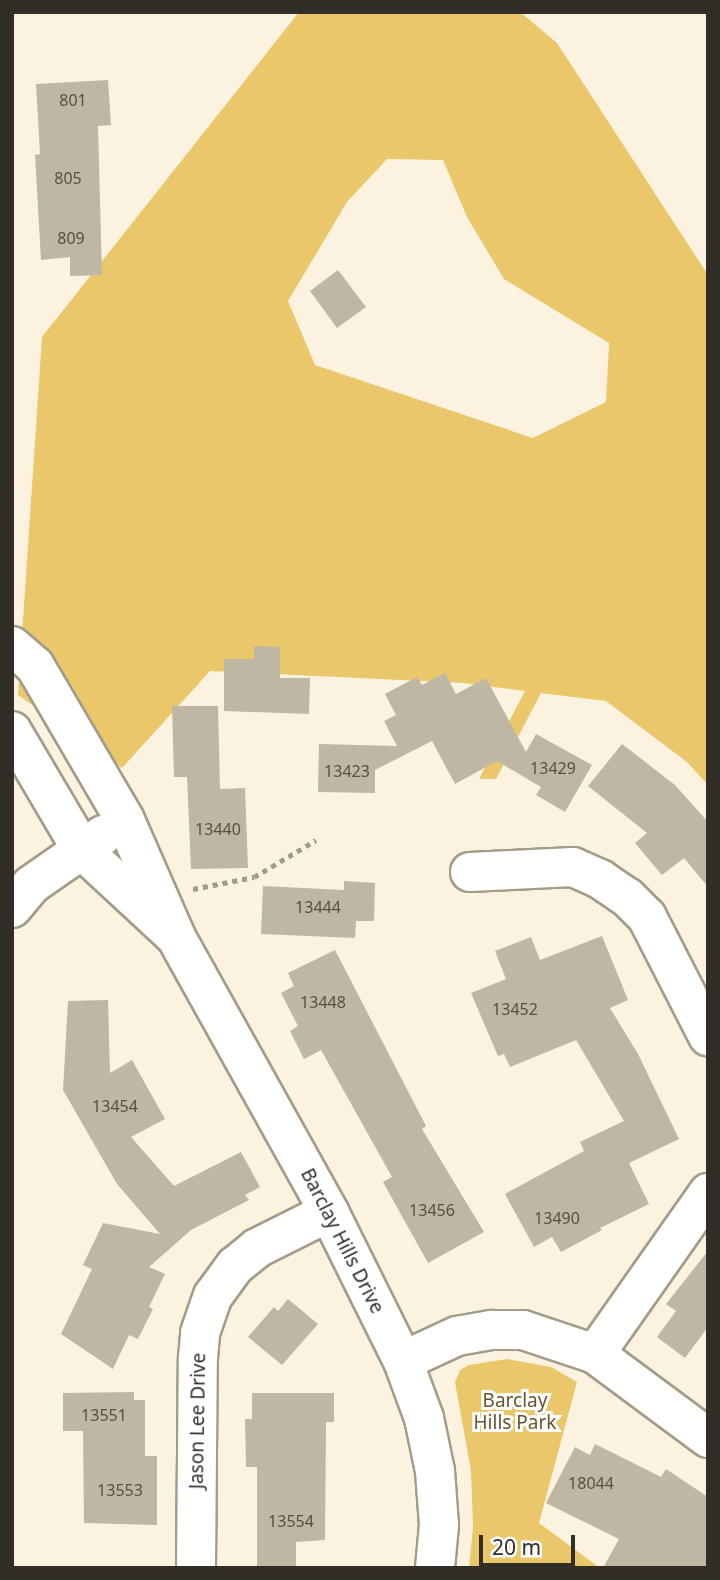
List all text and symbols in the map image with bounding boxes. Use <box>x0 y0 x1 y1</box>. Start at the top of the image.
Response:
house number: 801 <box>59 90 87 110</box>
house number: 805 <box>54 168 82 188</box>
house number: 809 <box>57 228 85 248</box>
house number: 13429 <box>530 758 576 778</box>
house number: 13423 <box>324 761 370 781</box>
house number: 13440 <box>195 819 241 839</box>
house number: 13444 <box>295 897 341 917</box>
house number: 13448 <box>300 992 346 1012</box>
house number: 13452 <box>492 999 538 1019</box>
house number: 13454 <box>92 1096 138 1116</box>
street label: Barclay Hills Drive <box>296 1165 388 1317</box>
house number: 13456 <box>409 1200 455 1220</box>
house number: 13490 <box>534 1208 580 1228</box>
street label: Jason Lee Drive <box>185 1353 211 1489</box>
park label: Barclay Hills Park <box>474 1390 556 1434</box>
house number: 13551 <box>81 1405 127 1425</box>
house number: 18044 <box>568 1473 614 1493</box>
house number: 13553 <box>97 1480 143 1500</box>
house number: 13554 <box>268 1511 314 1531</box>
scale bar <box>482 1520 578 1564</box>
text: 20 m <box>492 1533 541 1561</box>

